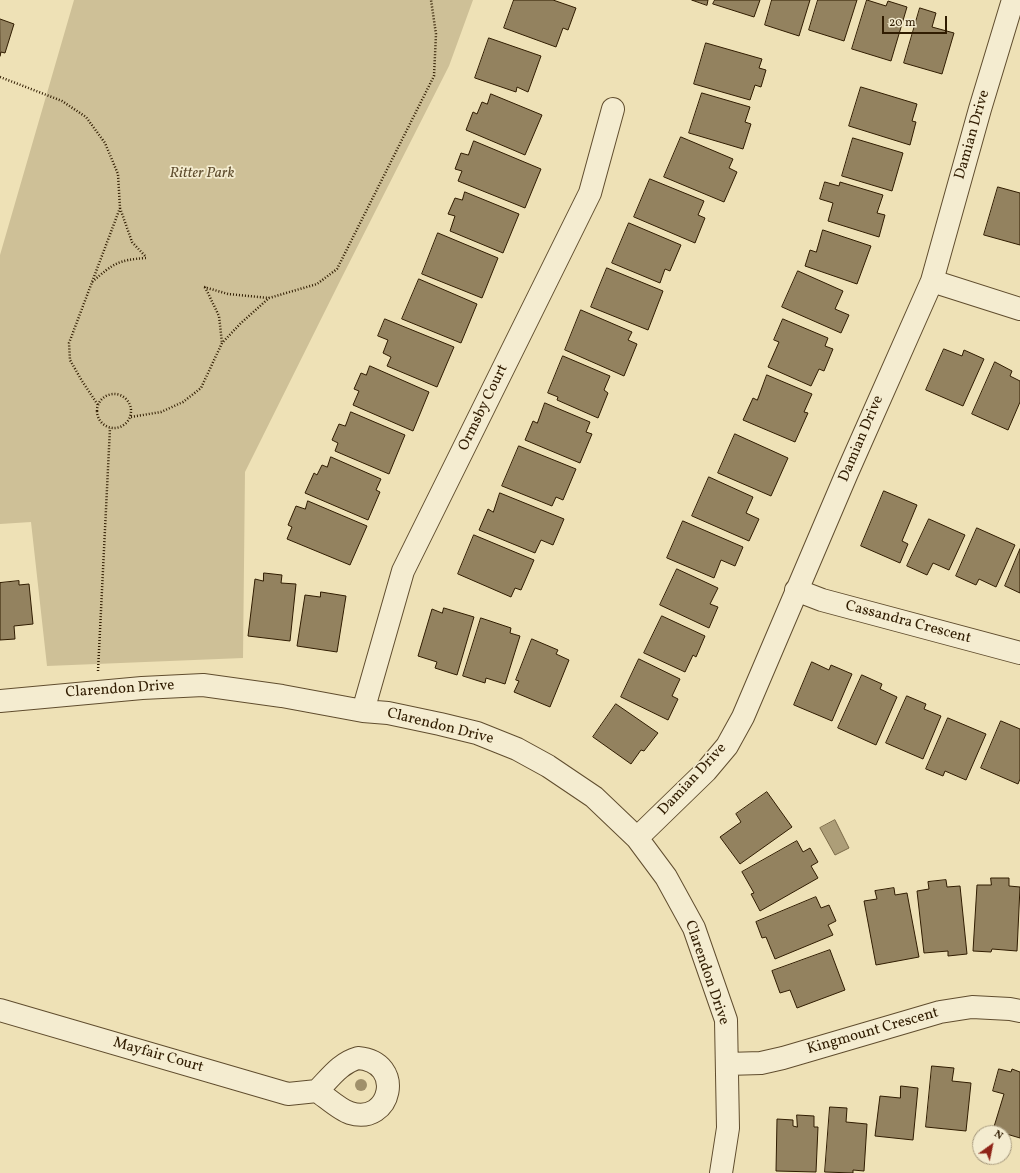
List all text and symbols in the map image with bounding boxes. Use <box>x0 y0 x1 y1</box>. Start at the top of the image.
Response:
scale bar <box>884 8 949 34</box>
text: 20 m <box>889 15 916 31</box>
street label: Damian Drive <box>952 88 994 182</box>
park label: Ritter Park <box>170 165 234 183</box>
street label: Ormsby Court <box>455 362 513 454</box>
street label: Damian Drive <box>836 393 888 485</box>
street label: Cassandra Crescent <box>843 598 973 648</box>
street label: Clarendon Drive <box>65 677 175 703</box>
street label: Clarendon Drive <box>385 705 495 749</box>
street label: Damian Drive <box>655 740 731 820</box>
street label: Clarendon Drive <box>680 918 732 1028</box>
street label: Kingmount Crescent <box>805 1005 941 1059</box>
street label: Mayfair Court <box>111 1034 205 1078</box>
north arrow <box>972 1125 1012 1165</box>
text: N <box>991 1127 1006 1144</box>

